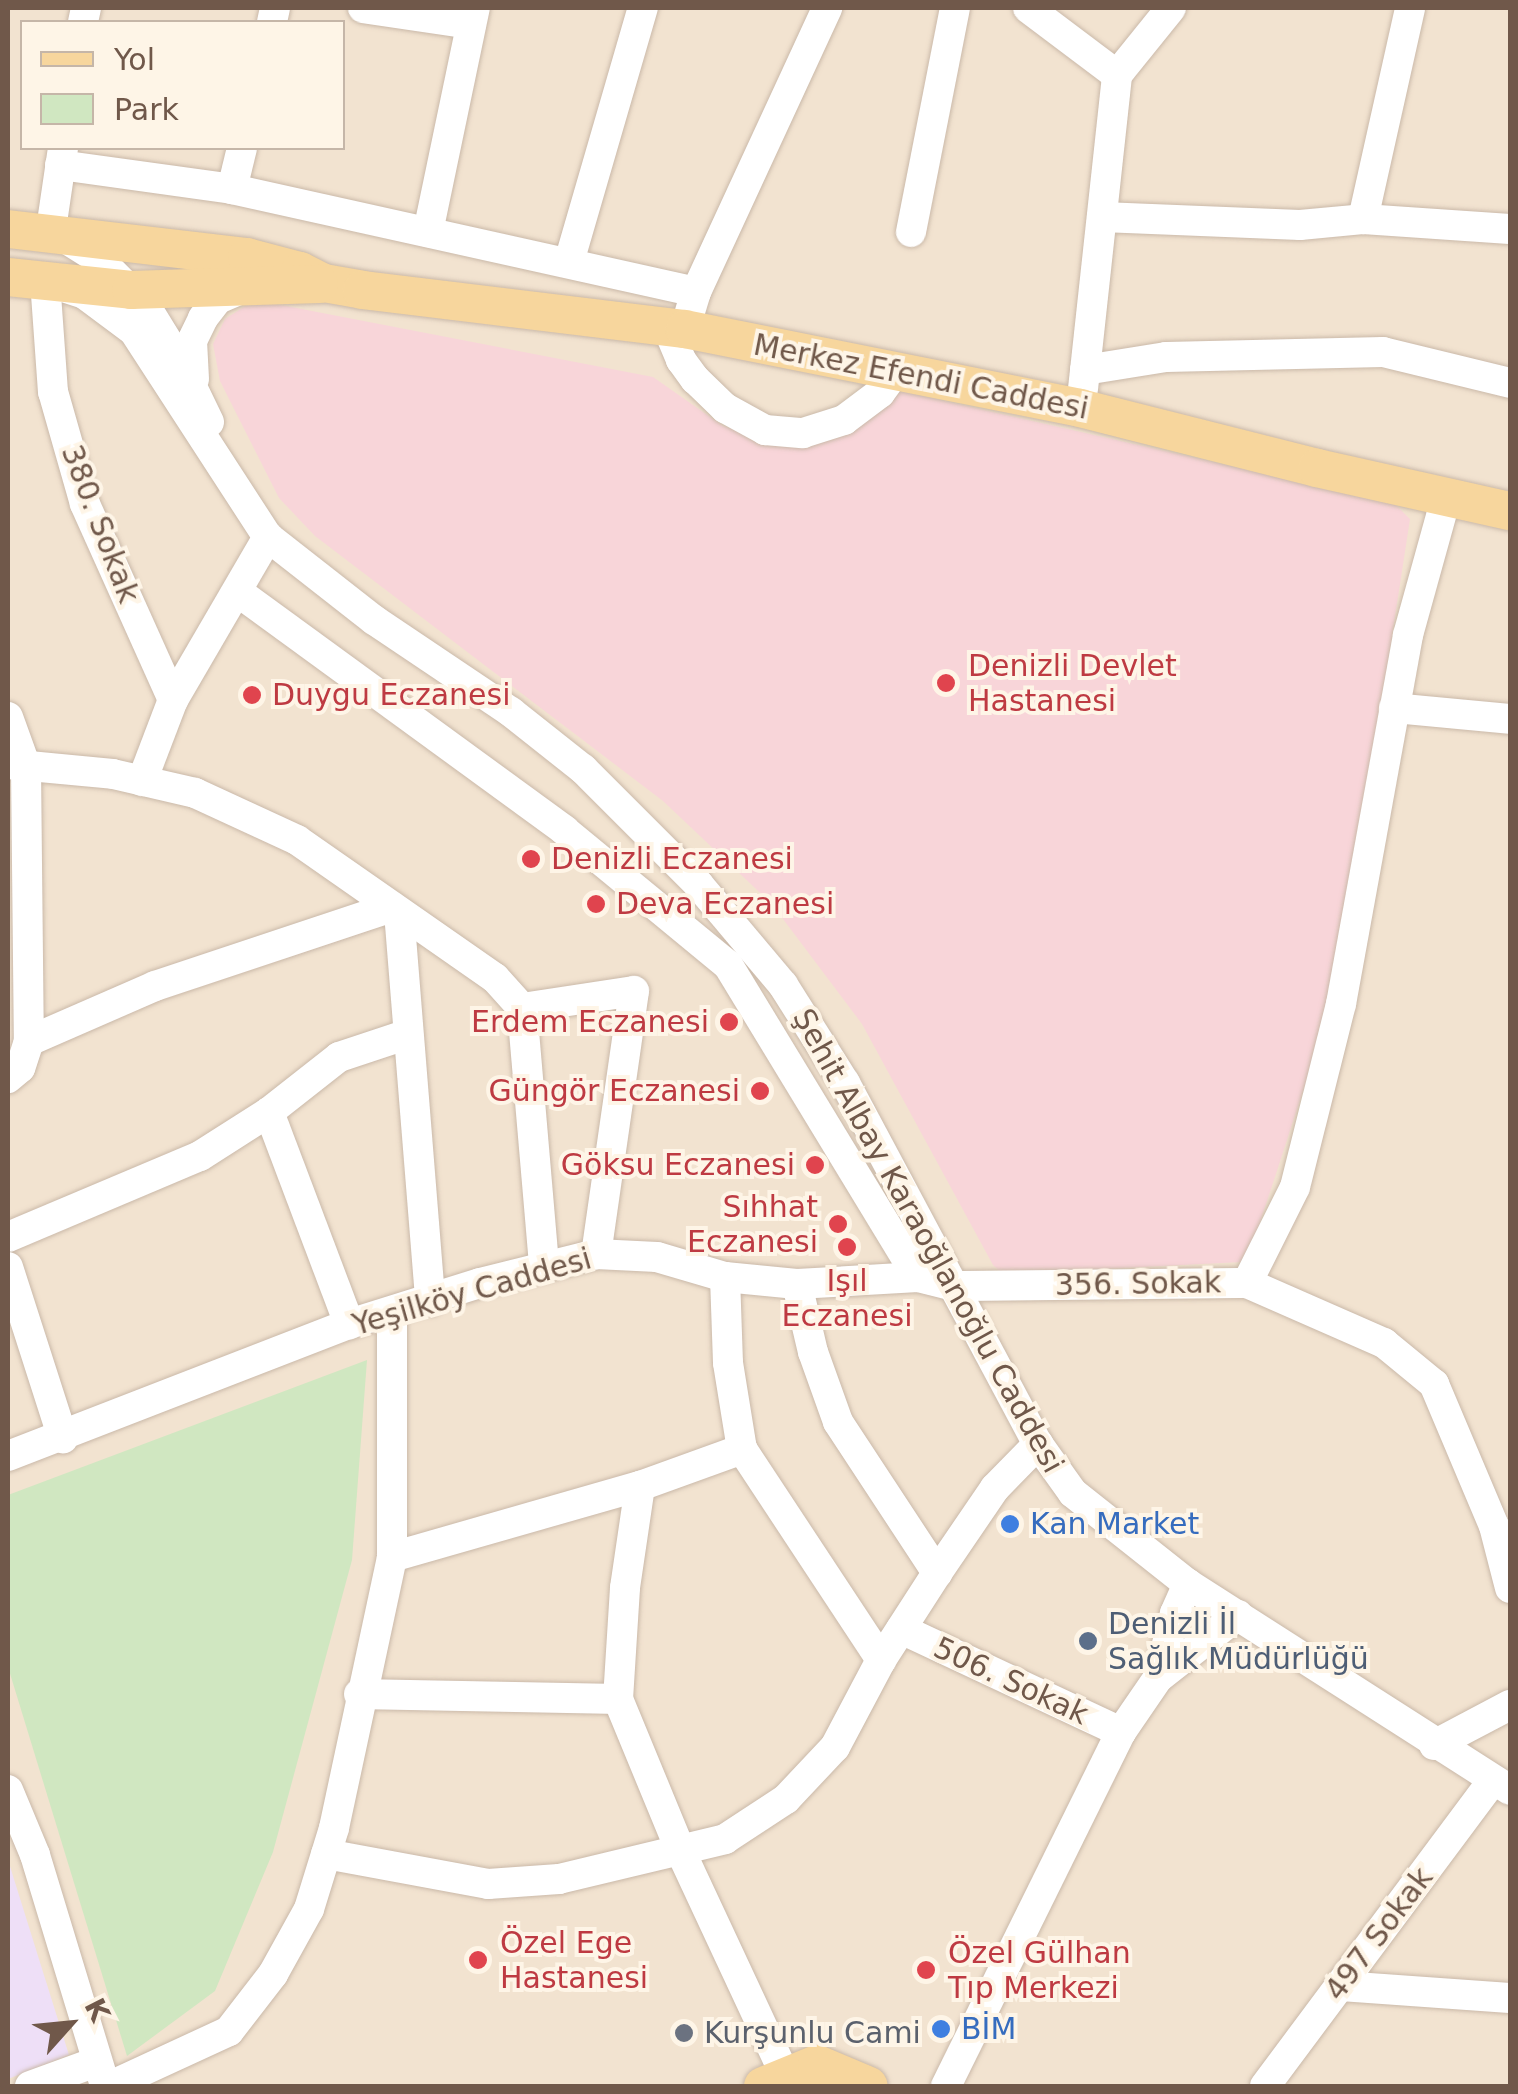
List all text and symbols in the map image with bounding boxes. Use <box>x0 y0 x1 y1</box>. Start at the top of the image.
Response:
legend <box>20 20 345 150</box>
text: Yol <box>114 42 155 77</box>
text: Park <box>114 92 179 127</box>
street label: Merkez Efendi Caddesi <box>750 327 1092 427</box>
street label: 380. Sokak <box>53 440 147 608</box>
place label: Denizli Devlet Hastanesi <box>968 648 1177 718</box>
marker: Denizli Devlet Hastanesi <box>933 670 959 696</box>
place label: Duygu Eczanesi <box>272 677 510 713</box>
marker: Duygu Eczanesi <box>241 684 263 706</box>
place label: Denizli Eczanesi <box>551 841 793 877</box>
marker: Denizli Eczanesi <box>520 848 542 870</box>
place label: Deva Eczanesi <box>616 886 834 922</box>
marker: Deva Eczanesi <box>585 893 607 915</box>
street label: Şehit Albay Karaoğlanoğlu Caddesi <box>785 1003 1071 1479</box>
place label: Erdem Eczanesi <box>471 1004 709 1040</box>
marker: Erdem Eczanesi <box>718 1011 740 1033</box>
place label: Güngör Eczanesi <box>488 1073 740 1109</box>
marker: Güngör Eczanesi <box>749 1080 771 1102</box>
place label: Göksu Eczanesi <box>561 1147 795 1183</box>
marker: Göksu Eczanesi <box>804 1154 826 1176</box>
place label: Sıhhat Eczanesi <box>687 1189 818 1260</box>
marker: Sıhhat Eczanesi <box>827 1213 849 1235</box>
marker: Işıl Eczanesi <box>836 1236 858 1258</box>
street label: Yeşilköy Caddesi <box>348 1241 596 1343</box>
place label: Işıl Eczanesi <box>781 1263 913 1334</box>
street label: 356. Sokak <box>1055 1265 1221 1303</box>
place label: Kan Market <box>1030 1506 1199 1542</box>
marker: Kan Market <box>999 1513 1021 1535</box>
place label: Denizli İl Sağlık Müdürlüğü <box>1108 1606 1369 1676</box>
street label: 506. Sokak <box>928 1630 1094 1732</box>
marker: Denizli İl Sağlık Müdürlüğü <box>1077 1630 1099 1652</box>
street label: 497 Sokak <box>1317 1861 1441 2007</box>
place label: Özel Ege Hastanesi <box>500 1925 648 1996</box>
place label: Özel Gülhan Tıp Merkezi <box>948 1935 1131 2006</box>
marker: Özel Ege Hastanesi <box>465 1947 491 1973</box>
marker: Özel Gülhan Tıp Merkezi <box>913 1957 939 1983</box>
north arrow <box>20 1974 120 2074</box>
text: K <box>78 1993 117 2027</box>
place label: BİM <box>961 2011 1016 2047</box>
place label: Kurşunlu Cami <box>704 2015 921 2051</box>
marker: BİM <box>930 2018 952 2040</box>
marker: Kurşunlu Cami <box>673 2022 695 2044</box>

